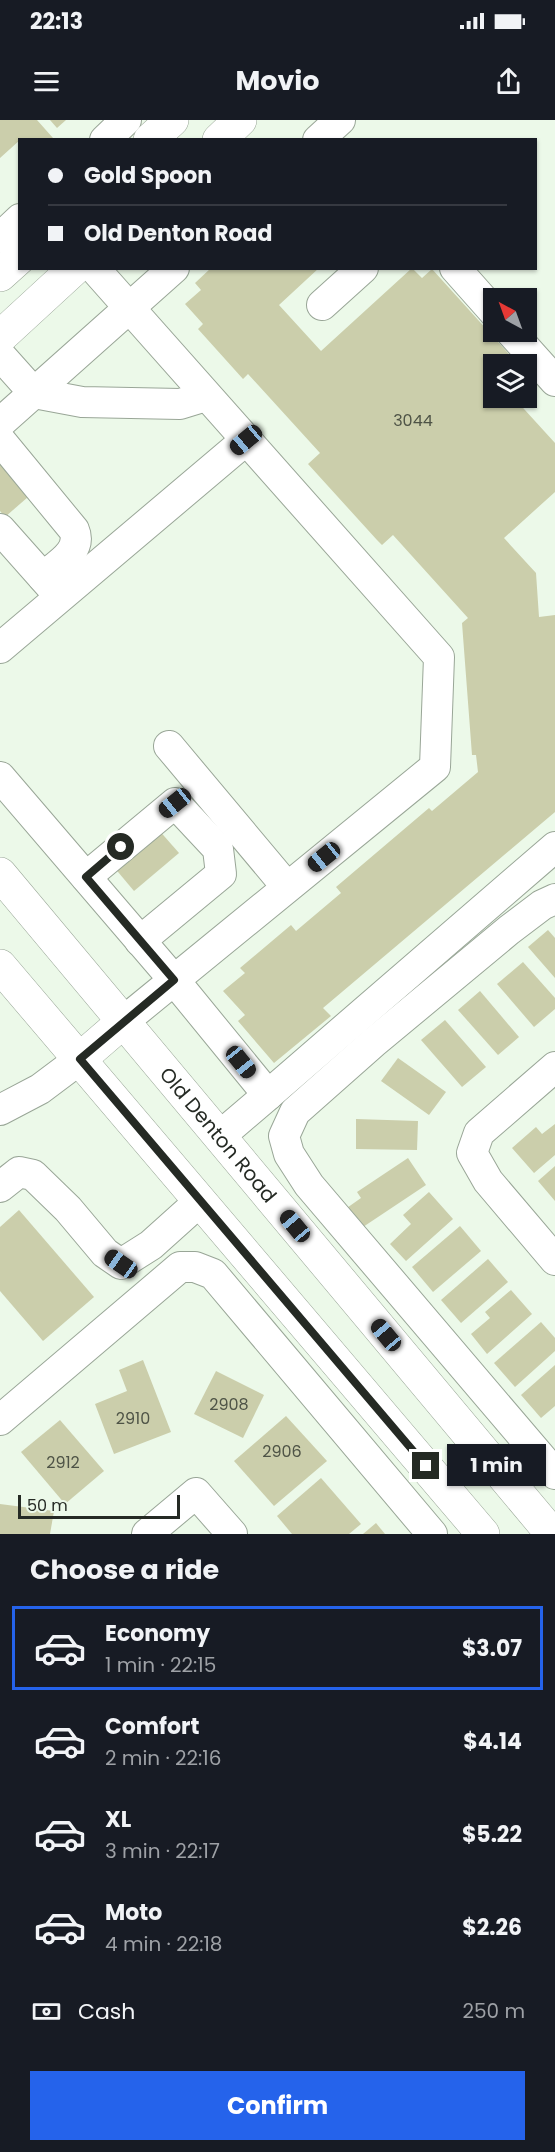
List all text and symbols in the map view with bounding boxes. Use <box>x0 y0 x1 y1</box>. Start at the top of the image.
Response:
text: 22:13 <box>30 6 83 37</box>
text: Movio <box>235 62 320 99</box>
icon: menu <box>30 65 63 98</box>
icon: share <box>492 65 525 98</box>
text: Gold Spoon <box>84 160 212 191</box>
text: Old Denton Road <box>84 218 272 249</box>
north arrow <box>483 288 537 342</box>
map controls <box>483 288 537 408</box>
button: layers <box>483 354 537 408</box>
house number: 3044 <box>393 409 433 432</box>
car <box>226 422 266 458</box>
car <box>155 785 195 821</box>
route start <box>107 833 134 860</box>
car <box>304 839 344 875</box>
car <box>223 1042 259 1082</box>
street label: Old Denton Road <box>153 1061 283 1209</box>
car <box>277 1206 313 1246</box>
car <box>101 1246 141 1282</box>
car <box>368 1315 404 1355</box>
house number: 2908 <box>209 1393 249 1416</box>
house number: 2910 <box>116 1407 150 1430</box>
house number: 2906 <box>262 1440 302 1463</box>
callout: 1 min <box>447 1445 546 1487</box>
house number: 2912 <box>46 1451 80 1474</box>
text: 1 min <box>470 1451 523 1479</box>
route end <box>412 1452 439 1479</box>
scale bar <box>18 1492 180 1520</box>
text: 50 m <box>27 1494 68 1517</box>
text: Choose a ride <box>30 1551 219 1588</box>
text: Economy <box>105 1618 210 1649</box>
icon: car <box>33 1621 87 1675</box>
text: $3.07 <box>462 1633 522 1664</box>
text: 1 min · 22:15 <box>105 1651 216 1679</box>
text: Comfort <box>105 1711 199 1742</box>
icon: car <box>33 1714 87 1768</box>
text: $4.14 <box>463 1726 522 1757</box>
text: 2 min · 22:16 <box>105 1744 221 1772</box>
text: XL <box>105 1804 131 1835</box>
icon: car <box>33 1807 87 1861</box>
text: $5.22 <box>462 1819 522 1850</box>
text: 3 min · 22:17 <box>105 1837 220 1865</box>
text: Moto <box>105 1897 162 1928</box>
icon: car <box>33 1900 87 1954</box>
text: $2.26 <box>462 1912 522 1943</box>
text: 4 min · 22:18 <box>105 1930 222 1958</box>
icon: cash <box>30 1995 63 2028</box>
text: Cash <box>78 1996 135 2027</box>
text: 250 m <box>462 1997 525 2025</box>
button: Confirm <box>30 2071 525 2140</box>

